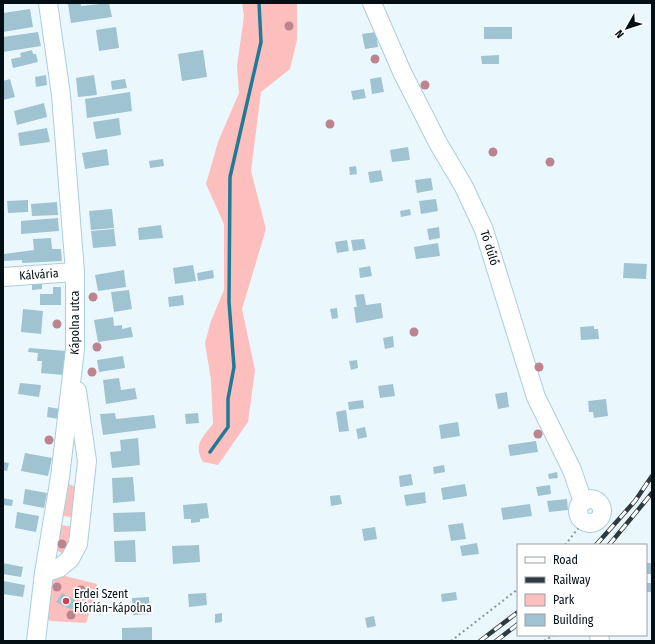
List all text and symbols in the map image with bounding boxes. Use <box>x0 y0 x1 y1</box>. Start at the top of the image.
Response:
north arrow <box>607 8 647 48</box>
text: N <box>612 27 627 41</box>
street label: Tó dűlő <box>477 228 502 267</box>
street label: Kálvária <box>19 266 59 283</box>
street label: Kápolna utca <box>67 291 82 355</box>
legend <box>517 544 647 636</box>
text: Road <box>553 553 578 567</box>
text: Railway <box>553 573 591 587</box>
place label: Erdei Szent Flórián-kápolna <box>74 587 152 615</box>
text: Park <box>553 593 575 607</box>
marker: Erdei Szent Flórián-kápolna <box>61 596 71 606</box>
text: Building <box>553 613 594 627</box>

